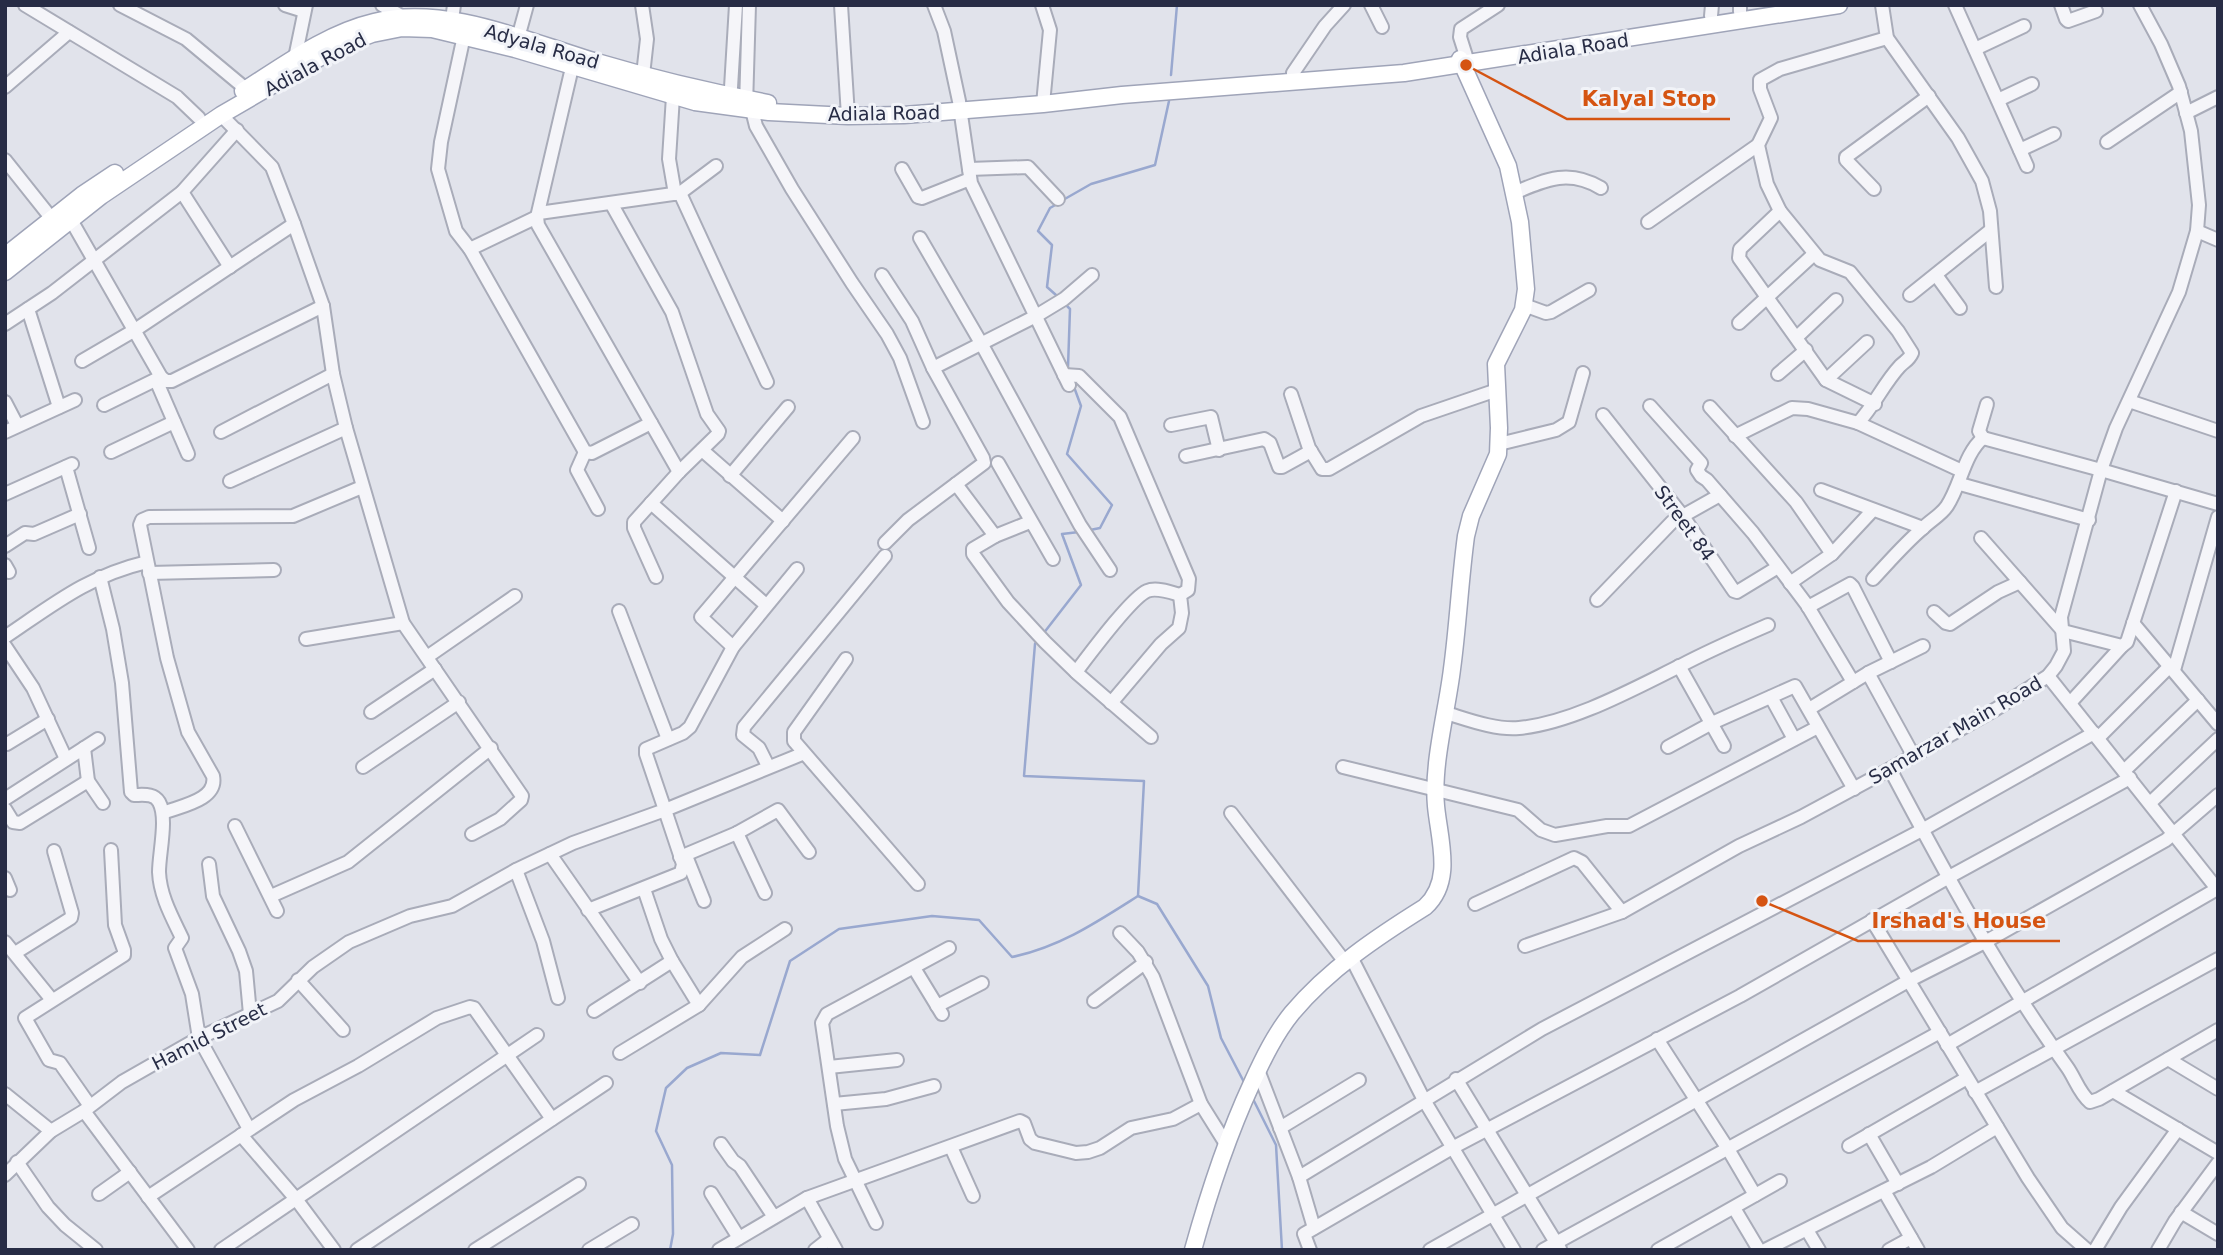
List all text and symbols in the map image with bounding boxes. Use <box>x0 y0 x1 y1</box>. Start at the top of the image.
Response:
street label: Adyala Road <box>482 19 602 73</box>
street label: Adiala Road <box>260 28 370 100</box>
street label: Adiala Road <box>1516 28 1630 68</box>
callout: Kalyal Stop <box>1567 77 1730 119</box>
text: Kalyal Stop <box>1582 87 1716 111</box>
street label: Adiala Road <box>828 101 940 125</box>
street label: Street 84 <box>1650 481 1720 565</box>
street label: Samarzar Main Road <box>1865 671 2045 789</box>
callout: Irshad's House <box>1858 899 2060 941</box>
text: Irshad's House <box>1872 909 2046 933</box>
street label: Hamid Street <box>148 998 270 1074</box>

